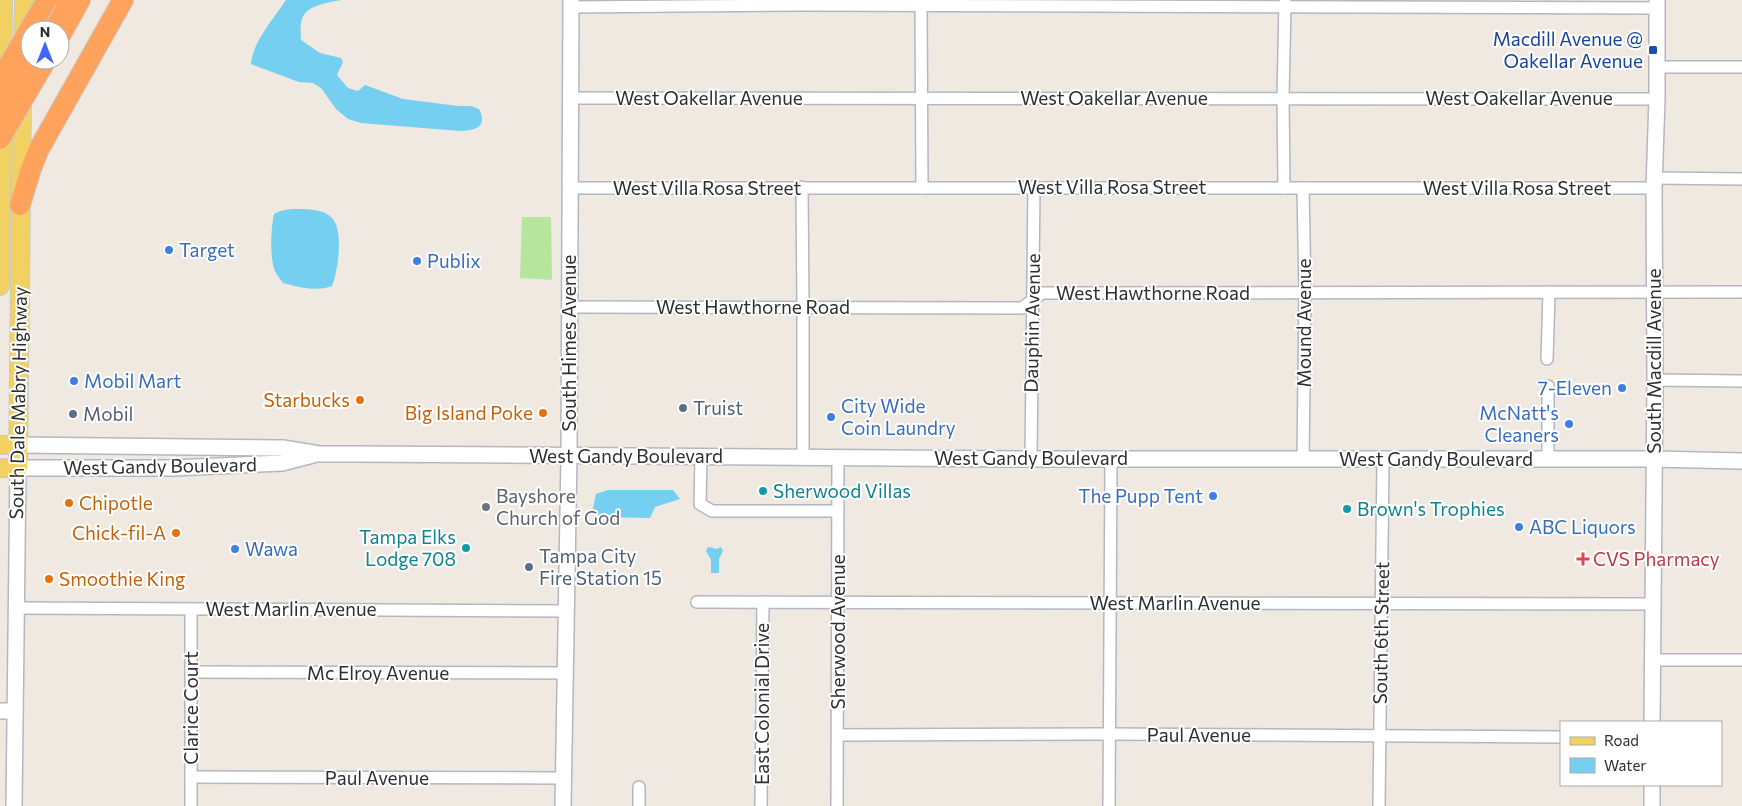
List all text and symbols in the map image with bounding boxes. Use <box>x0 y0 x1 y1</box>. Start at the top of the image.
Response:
north arrow <box>20 20 70 70</box>
text: N <box>40 23 50 40</box>
place label: Macdill Avenue @ Oakellar Avenue <box>1493 27 1643 72</box>
marker: Macdill Avenue @ Oakellar Avenue <box>1647 44 1659 56</box>
street label: West Oakellar Avenue <box>615 86 803 109</box>
street label: West Oakellar Avenue <box>1020 86 1208 109</box>
street label: West Oakellar Avenue <box>1425 86 1613 109</box>
street label: West Villa Rosa Street <box>1018 175 1206 198</box>
street label: West Villa Rosa Street <box>613 176 801 199</box>
street label: West Villa Rosa Street <box>1423 176 1611 199</box>
place label: Target <box>179 238 235 261</box>
marker: Target <box>163 244 175 256</box>
place label: Publix <box>427 249 481 272</box>
street label: Dauphin Avenue <box>1019 253 1044 393</box>
marker: Publix <box>411 255 423 267</box>
street label: South Himes Avenue <box>557 255 580 431</box>
street label: Mound Avenue <box>1292 259 1315 387</box>
street label: South Macdill Avenue <box>1642 268 1665 454</box>
street label: West Hawthorne Road <box>1056 281 1250 304</box>
street label: South Dale Mabry Highway <box>4 286 31 520</box>
street label: West Hawthorne Road <box>656 295 850 318</box>
place label: Mobil Mart <box>84 369 182 392</box>
marker: Mobil Mart <box>68 375 80 387</box>
place label: 7-Eleven <box>1538 376 1612 399</box>
marker: 7-Eleven <box>1616 382 1628 394</box>
place label: Starbucks <box>264 388 350 411</box>
marker: Starbucks <box>354 394 366 406</box>
place label: City Wide Coin Laundry <box>841 394 956 439</box>
place label: Truist <box>693 396 743 419</box>
place label: Big Island Poke <box>405 401 533 424</box>
place label: McNatt's Cleaners <box>1479 401 1559 446</box>
place label: Mobil <box>83 402 133 425</box>
marker: Truist <box>677 402 689 414</box>
marker: Big Island Poke <box>537 407 549 419</box>
marker: Mobil <box>67 408 79 420</box>
marker: City Wide Coin Laundry <box>825 411 837 423</box>
marker: McNatt's Cleaners <box>1563 418 1575 430</box>
street label: West Gandy Boulevard <box>529 444 723 467</box>
street label: West Gandy Boulevard <box>934 446 1128 469</box>
street label: West Gandy Boulevard <box>1339 447 1533 470</box>
street label: West Gandy Boulevard <box>63 452 257 479</box>
place label: Sherwood Villas <box>773 479 911 502</box>
place label: Bayshore Church of God <box>496 484 620 529</box>
place label: The Pupp Tent <box>1078 484 1203 507</box>
marker: Sherwood Villas <box>757 485 769 497</box>
marker: The Pupp Tent <box>1207 490 1219 502</box>
place label: Chipotle <box>79 491 153 514</box>
marker: Chipotle <box>63 497 75 509</box>
place label: Brown's Trophies <box>1357 497 1505 520</box>
marker: Bayshore Church of God <box>480 501 492 513</box>
marker: Brown's Trophies <box>1341 503 1353 515</box>
place label: ABC Liquors <box>1529 515 1636 538</box>
place label: Chick-fil-A <box>72 521 166 544</box>
marker: ABC Liquors <box>1513 521 1525 533</box>
place label: Tampa Elks Lodge 708 <box>359 525 456 570</box>
marker: Chick-fil-A <box>170 527 182 539</box>
place label: Wawa <box>245 537 298 560</box>
marker: Tampa Elks Lodge 708 <box>460 542 472 554</box>
marker: Wawa <box>229 543 241 555</box>
place label: Tampa City Fire Station 15 <box>539 544 662 589</box>
place label: CVS Pharmacy <box>1593 547 1720 570</box>
marker: CVS Pharmacy <box>1577 553 1589 565</box>
street label: Sherwood Avenue <box>826 554 849 710</box>
marker: Tampa City Fire Station 15 <box>523 561 535 573</box>
street label: South 6th Street <box>1368 561 1393 705</box>
place label: Smoothie King <box>59 567 185 590</box>
marker: Smoothie King <box>43 573 55 585</box>
street label: West Marlin Avenue <box>1089 591 1261 614</box>
street label: West Marlin Avenue <box>205 597 377 620</box>
street label: East Colonial Drive <box>750 623 773 785</box>
street label: Clarice Court <box>179 651 202 765</box>
street label: Mc Elroy Avenue <box>307 661 449 684</box>
legend <box>1560 721 1722 786</box>
street label: Paul Avenue <box>1147 723 1251 746</box>
text: Road <box>1604 731 1639 749</box>
text: Water <box>1604 756 1646 774</box>
street label: Paul Avenue <box>325 766 429 789</box>

